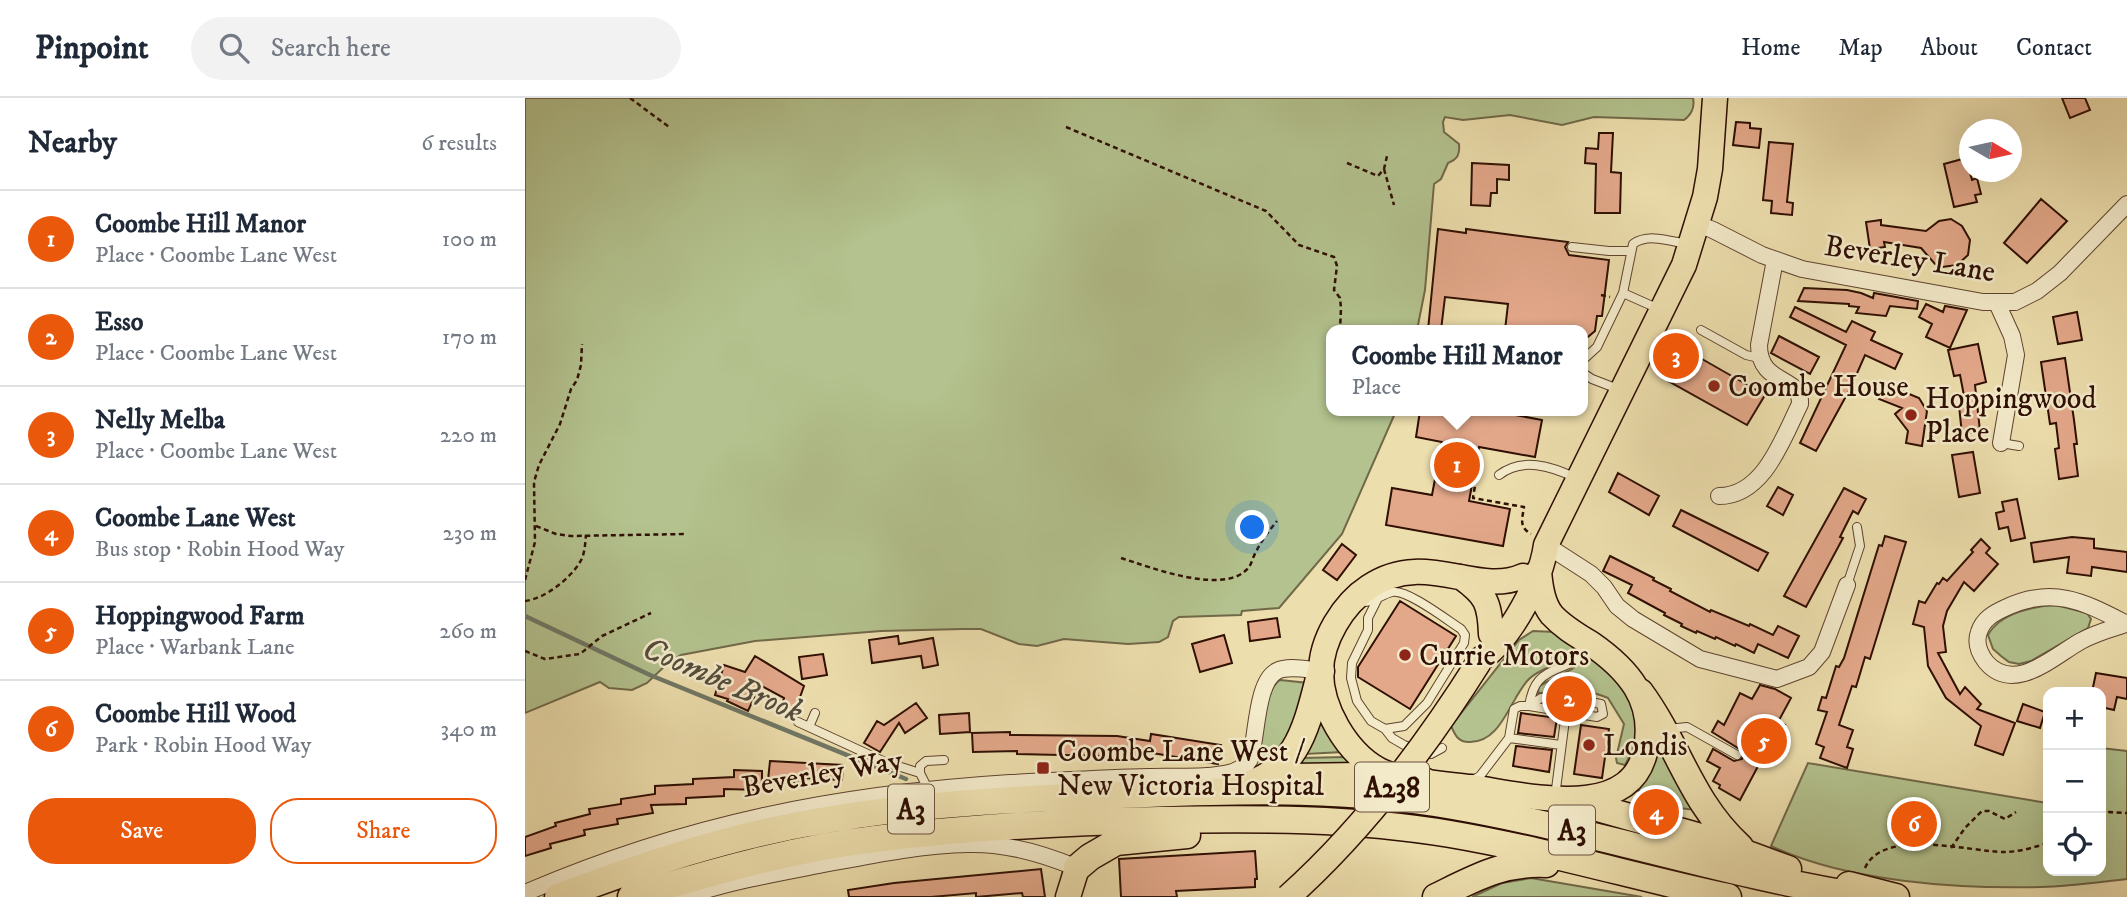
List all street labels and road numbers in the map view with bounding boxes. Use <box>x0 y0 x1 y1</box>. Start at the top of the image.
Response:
street label: Beverley Lane <box>1822 228 1998 291</box>
street label: Beverley Way <box>739 742 906 807</box>
road number: A238 <box>1355 762 1429 812</box>
road number: A3 <box>888 784 934 834</box>
road number: A3 <box>1549 806 1595 854</box>

